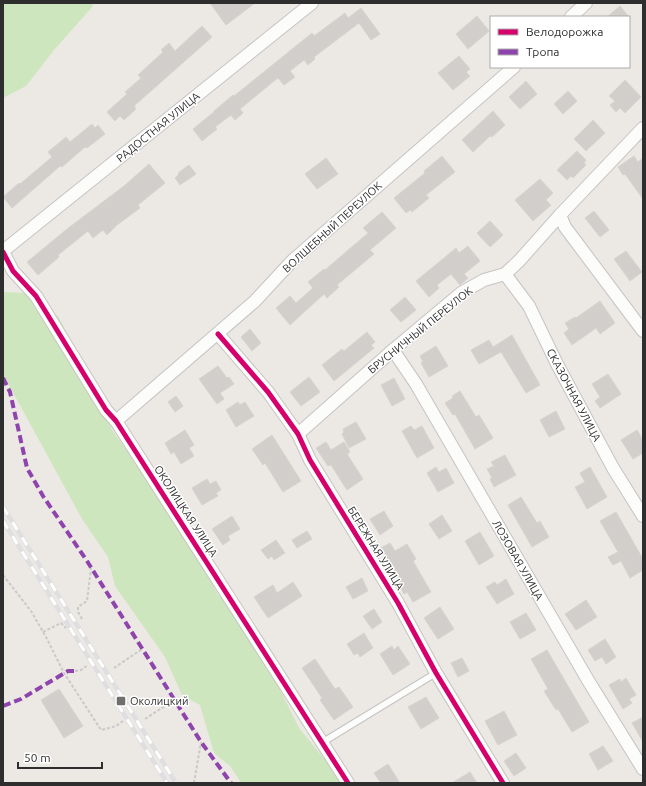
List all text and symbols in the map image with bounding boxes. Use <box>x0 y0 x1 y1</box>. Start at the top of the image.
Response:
legend <box>490 16 630 68</box>
text: Велодорожка <box>526 25 603 38</box>
text: Тропа <box>526 45 559 58</box>
street label: РАДОСТНАЯ УЛИЦА <box>114 89 203 164</box>
street label: ВОЛШЕБНЫЙ ПЕРЕУЛОК <box>280 179 384 275</box>
street label: БРУСНИЧНЫЙ ПЕРЕУЛОК <box>365 284 475 376</box>
street label: СКАЗОЧНАЯ УЛИЦА <box>544 347 604 444</box>
street label: ОКОЛИЦКАЯ УЛИЦА <box>152 463 221 560</box>
street label: БЕРЕЖНАЯ УЛИЦА <box>346 504 407 593</box>
street label: ЛОЗОВАЯ УЛИЦА <box>490 518 546 603</box>
marker: Околицкий <box>115 695 127 707</box>
place label: Околицкий <box>130 695 188 707</box>
scale bar <box>18 744 102 770</box>
text: 50 m <box>24 751 51 764</box>

